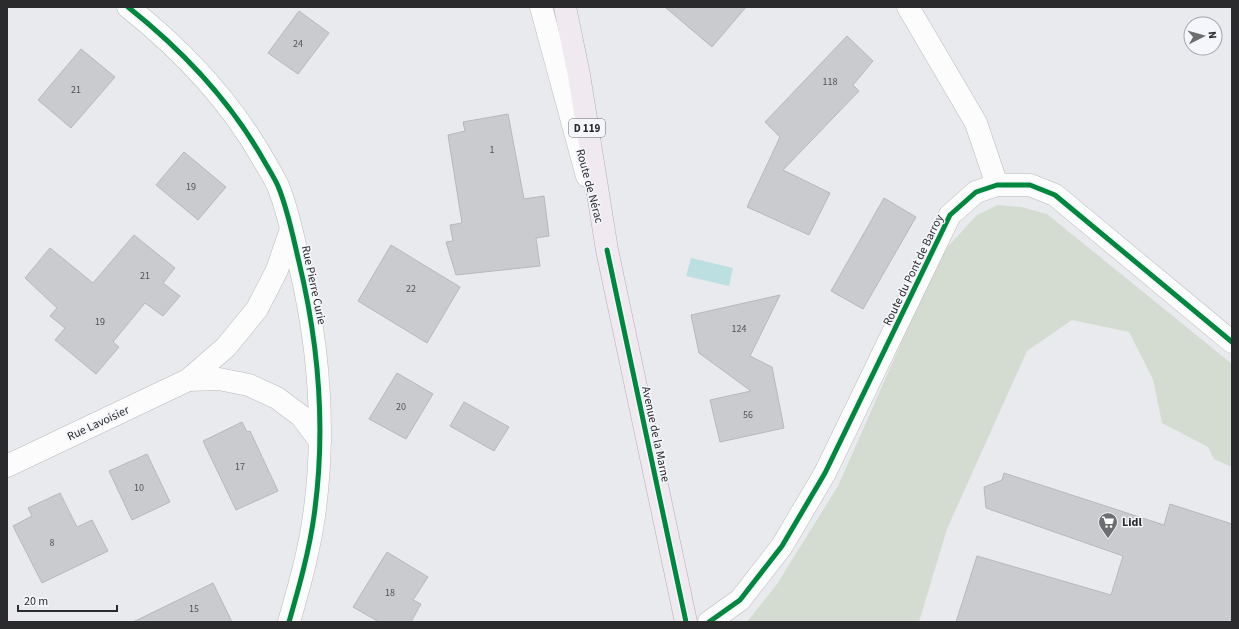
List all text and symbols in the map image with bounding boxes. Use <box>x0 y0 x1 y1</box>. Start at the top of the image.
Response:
north arrow <box>1183 16 1223 56</box>
text: N <box>1205 31 1220 39</box>
house number: 24 <box>293 37 303 51</box>
house number: 118 <box>823 75 837 89</box>
house number: 21 <box>71 83 81 97</box>
road number: D 119 <box>569 119 605 137</box>
house number: 1 <box>490 143 495 157</box>
street label: Route de Nérac <box>571 147 608 226</box>
house number: 19 <box>186 180 196 194</box>
street label: Route du Pont de Barroy <box>879 211 948 329</box>
street label: Rue Pierre Curie <box>297 244 330 326</box>
house number: 21 <box>140 269 150 283</box>
house number: 22 <box>406 282 416 296</box>
house number: 19 <box>95 315 105 329</box>
house number: 124 <box>732 322 746 336</box>
street label: Avenue de la Marne <box>637 385 674 484</box>
house number: 20 <box>396 400 406 414</box>
street label: Rue Lavoisier <box>64 401 133 445</box>
house number: 56 <box>743 408 753 422</box>
house number: 17 <box>235 460 245 474</box>
house number: 10 <box>134 481 144 495</box>
supermarket icon: Lidl <box>1097 511 1119 539</box>
place label: Lidl <box>1122 514 1142 531</box>
house number: 8 <box>50 536 55 550</box>
house number: 18 <box>385 586 395 600</box>
scale bar <box>18 587 117 613</box>
text: 20 m <box>24 593 48 610</box>
house number: 15 <box>189 602 199 616</box>

